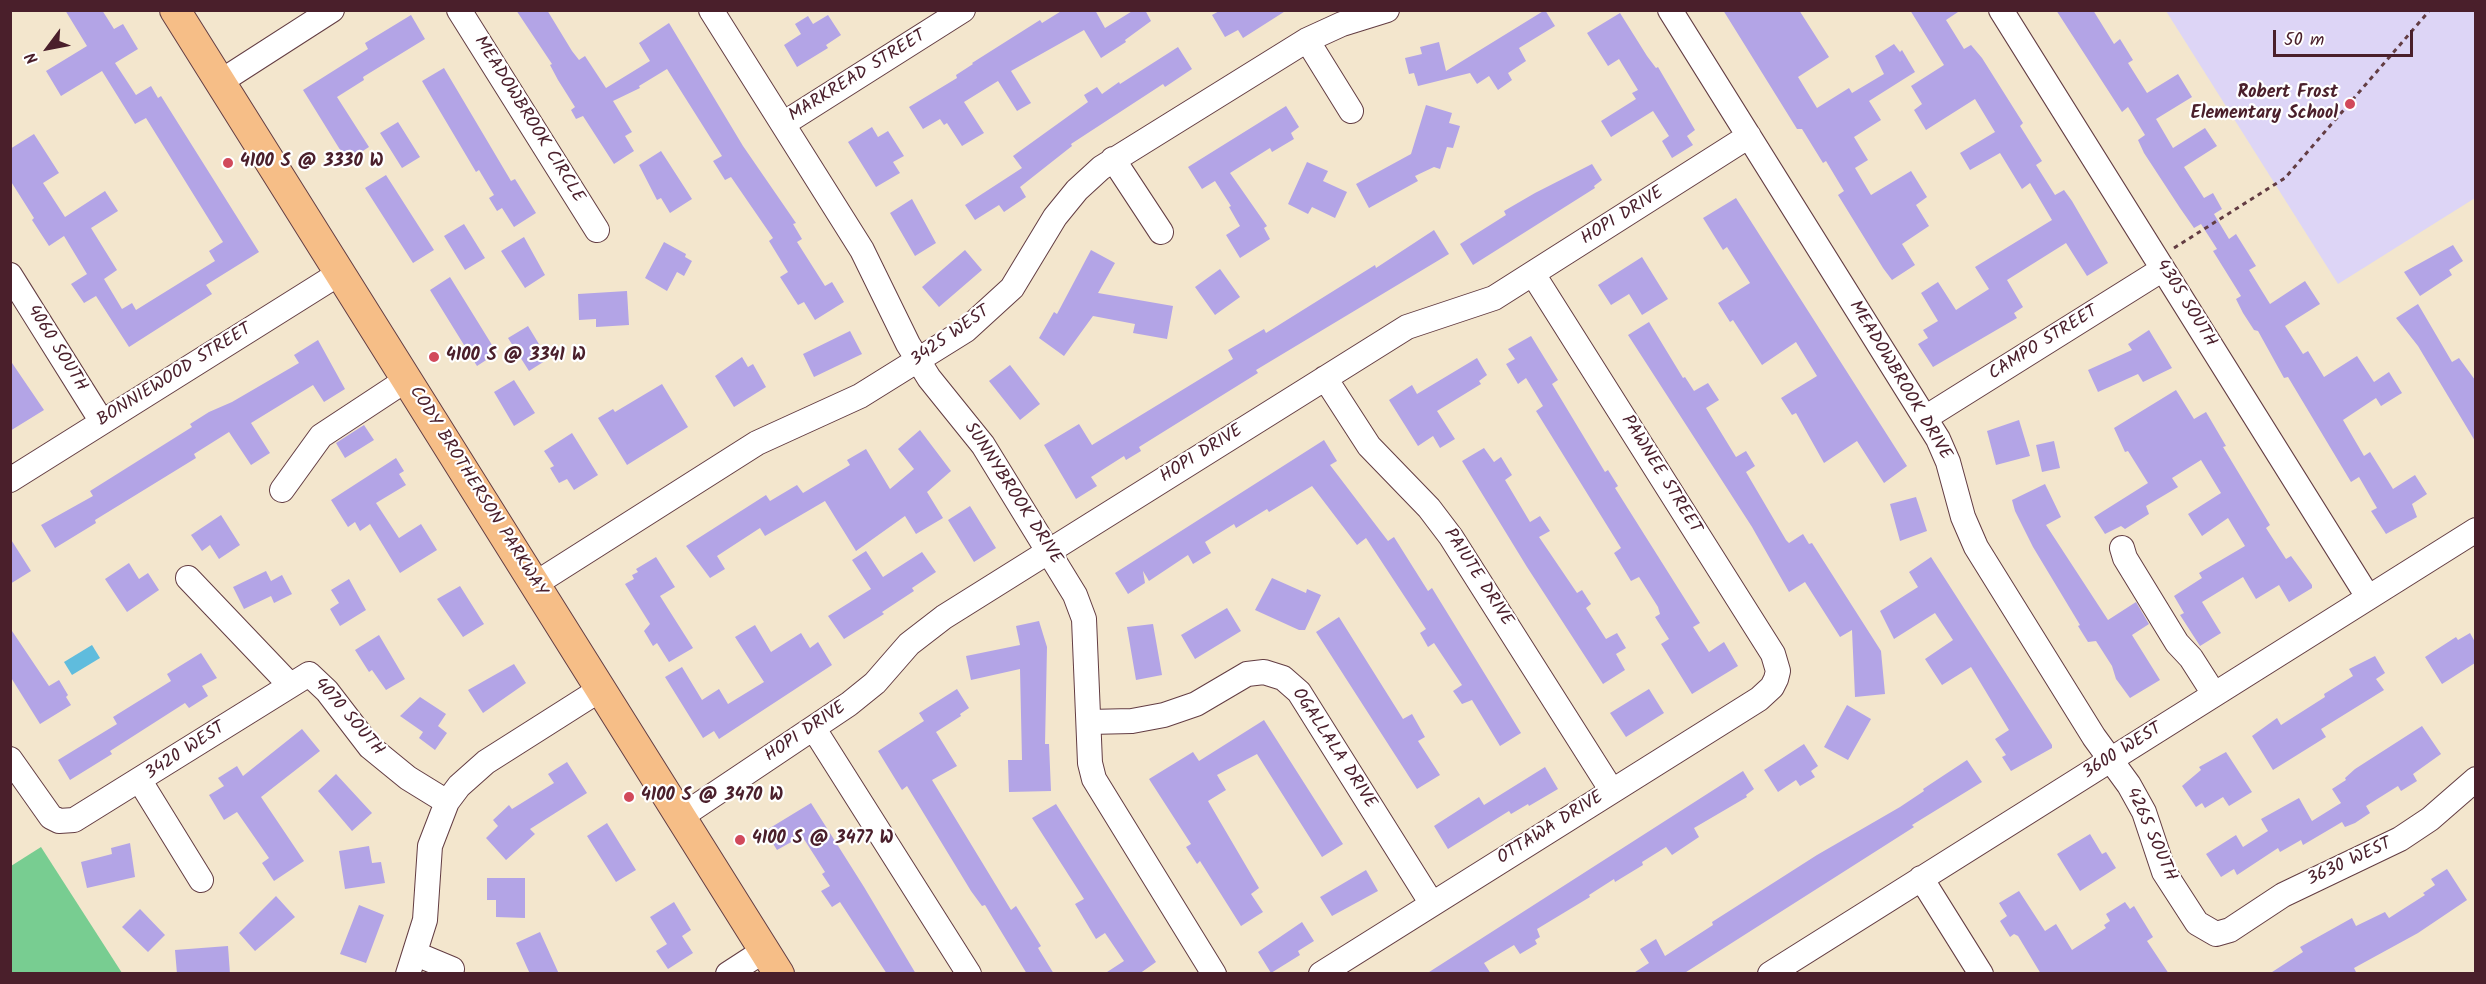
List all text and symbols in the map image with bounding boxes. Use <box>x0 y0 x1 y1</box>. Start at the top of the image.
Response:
north arrow <box>18 18 78 78</box>
scale bar <box>2276 18 2416 56</box>
street label: MARKREAD STREET <box>785 26 931 128</box>
text: 50 m <box>2284 26 2324 55</box>
street label: MEADOWBROOK CIRCLE <box>468 33 588 207</box>
text: N <box>19 47 46 69</box>
place label: Robert Frost Elementary School <box>2191 83 2338 125</box>
marker: Robert Frost Elementary School <box>2343 97 2357 111</box>
place label: 4100 S @ 3330 W <box>240 152 384 174</box>
marker: 4100 S @ 3330 W <box>221 156 235 170</box>
street label: HOPI DRIVE <box>1578 183 1668 251</box>
street label: 4305 SOUTH <box>2150 256 2220 352</box>
street label: MEADOWBROOK DRIVE <box>1843 297 1955 465</box>
street label: 4060 SOUTH <box>21 302 91 396</box>
street label: 3425 WEST <box>907 302 995 372</box>
street label: CAMPO STREET <box>1986 302 2102 386</box>
street label: BONNIEWOOD STREET <box>94 320 256 432</box>
place label: 4100 S @ 3341 W <box>446 346 586 368</box>
marker: 4100 S @ 3341 W <box>427 350 441 364</box>
street label: CODY BROTHERSON PARKWAY <box>403 383 551 601</box>
street label: PAWNEE STREET <box>1615 412 1705 538</box>
street label: SUNNYBROOK DRIVE <box>958 419 1066 569</box>
street label: HOPI DRIVE <box>1157 421 1247 489</box>
street label: PAIUTE DRIVE <box>1437 525 1517 631</box>
street label: 4070 SOUTH <box>308 675 388 761</box>
street label: OGALLALA DRIVE <box>1286 685 1380 813</box>
street label: HOPI DRIVE <box>761 698 851 768</box>
street label: 3420 WEST <box>142 718 230 786</box>
street label: 3600 WEST <box>2079 719 2167 785</box>
street label: 4265 SOUTH <box>2120 785 2180 885</box>
place label: 4100 S @ 3470 W <box>641 786 783 808</box>
street label: OTTAWA DRIVE <box>1494 788 1608 870</box>
marker: 4100 S @ 3470 W <box>622 790 636 804</box>
place label: 4100 S @ 3477 W <box>752 829 894 851</box>
marker: 4100 S @ 3477 W <box>733 833 747 847</box>
street label: 3630 WEST <box>2304 834 2396 892</box>

